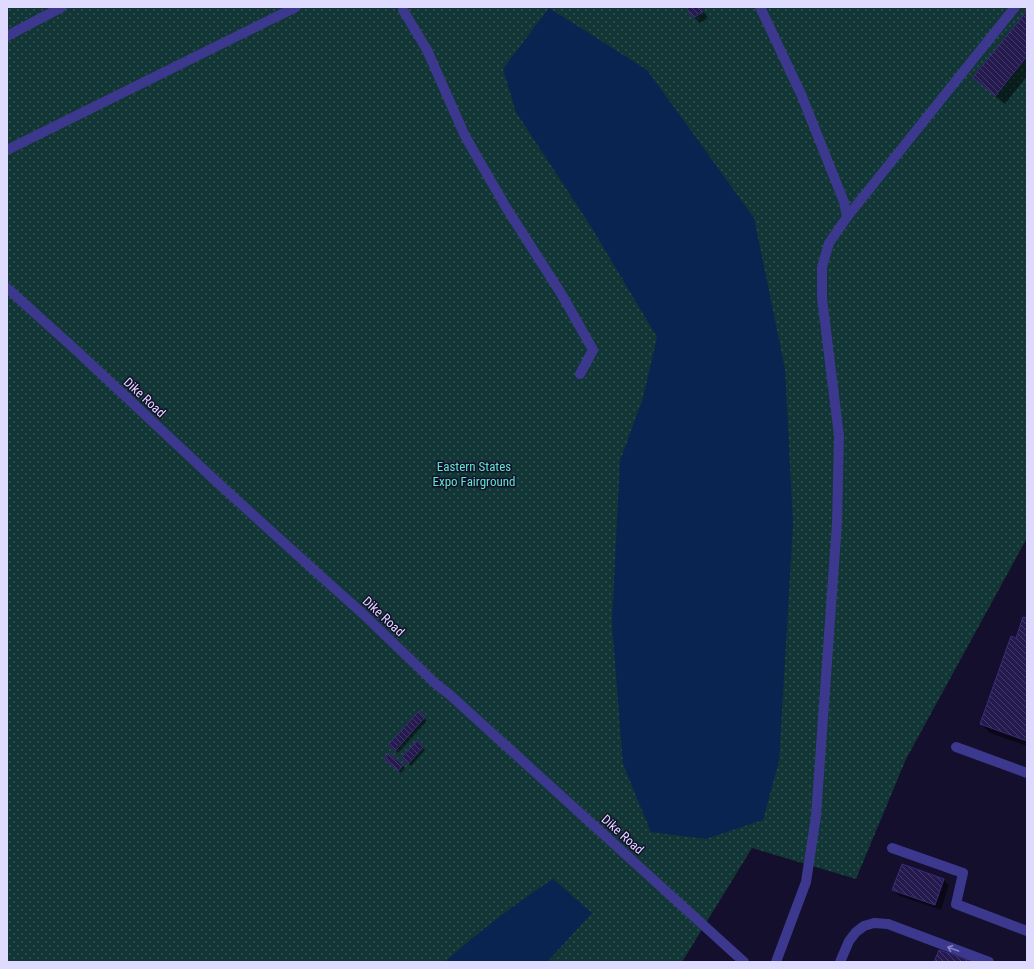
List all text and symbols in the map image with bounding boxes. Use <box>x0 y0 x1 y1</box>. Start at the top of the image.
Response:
street label: Dike Road <box>121 374 169 420</box>
park label: Eastern States Expo Fairground <box>433 459 515 489</box>
street label: Dike Road <box>360 593 408 639</box>
street label: Dike Road <box>599 812 647 857</box>
one-way arrow <box>947 944 959 952</box>

